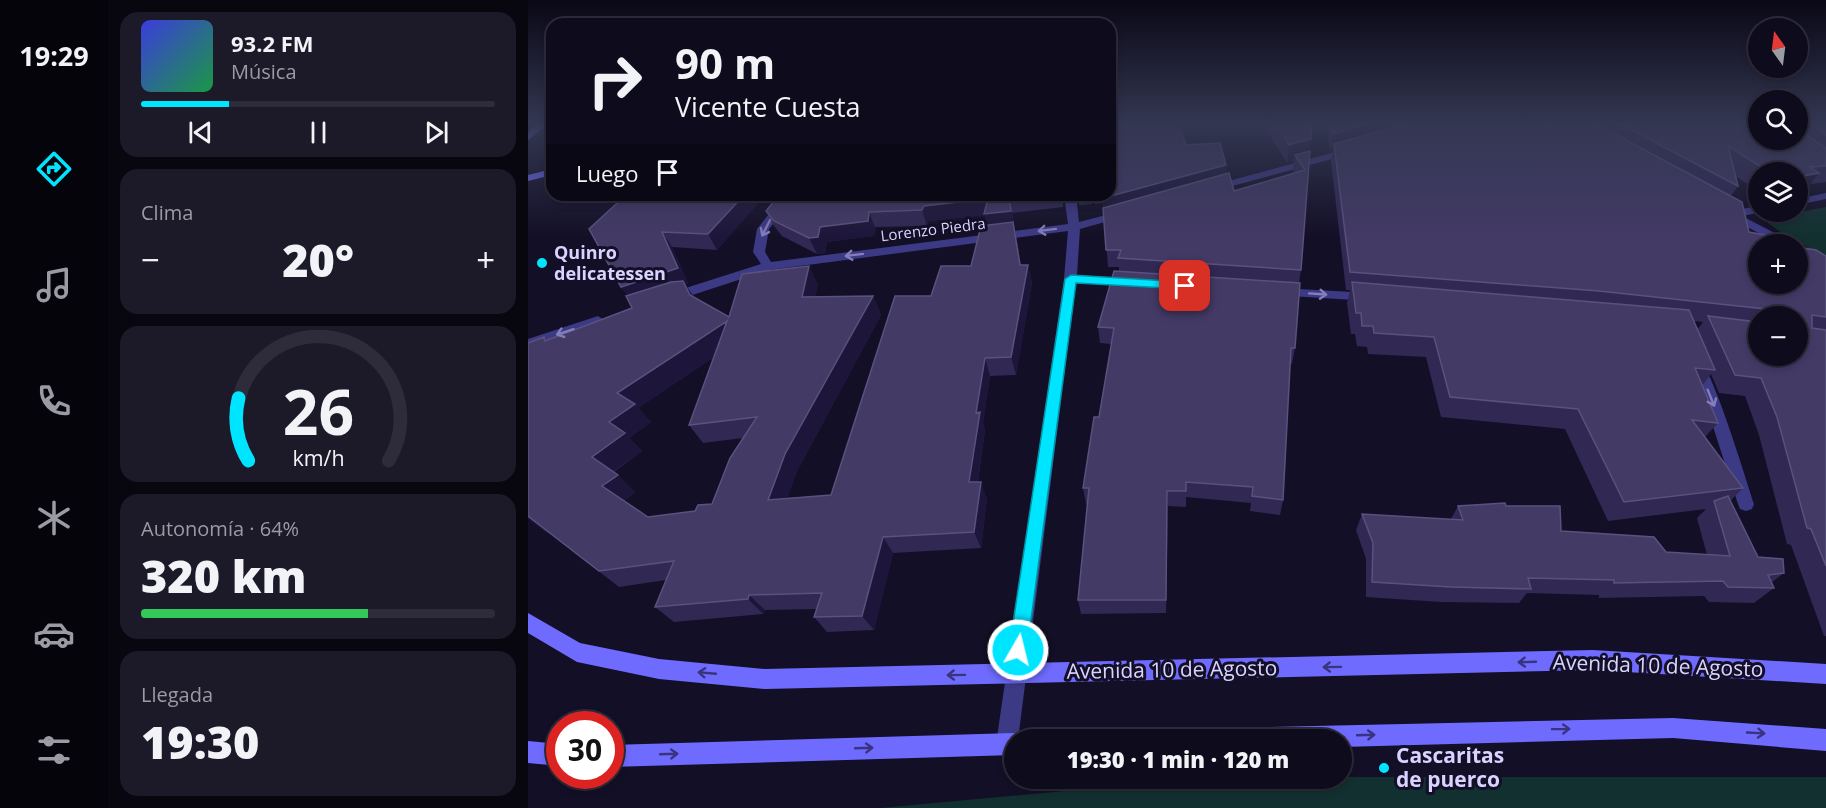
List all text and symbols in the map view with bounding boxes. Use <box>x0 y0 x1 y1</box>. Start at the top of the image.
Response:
north arrow <box>1748 18 1808 78</box>
map controls <box>1748 18 1808 366</box>
text: 93.2 FM <box>231 28 314 58</box>
text: 90 m <box>675 34 775 91</box>
text: 19:29 <box>19 37 89 74</box>
icon: right <box>576 42 654 120</box>
text: Música <box>231 58 297 85</box>
text: Vicente Cuesta <box>675 88 861 125</box>
button: search <box>1748 90 1808 150</box>
icon: previous <box>184 116 217 149</box>
icon: pause <box>302 116 335 149</box>
icon: next <box>420 116 453 149</box>
icon: directions <box>33 148 75 190</box>
icon: arrive <box>651 156 684 189</box>
text: Luego <box>576 158 639 188</box>
button: layers <box>1748 162 1808 222</box>
text: Clima <box>141 199 193 226</box>
street label: Lorenzo Piedra <box>879 213 986 245</box>
one-way arrow <box>760 219 772 236</box>
one-way arrow <box>1038 225 1058 236</box>
text: 20° <box>282 229 354 290</box>
button: + <box>1748 234 1808 294</box>
text: − <box>141 237 160 282</box>
text: + <box>476 237 495 282</box>
place label: Quinro delicatessen <box>554 240 666 285</box>
one-way arrow <box>844 250 864 261</box>
marker: Quinro delicatessen <box>535 256 549 270</box>
pin <box>1159 260 1210 311</box>
icon: music <box>33 264 75 306</box>
icon: arrive <box>1168 269 1201 302</box>
one-way arrow <box>1307 288 1327 299</box>
button: − <box>1748 306 1808 366</box>
one-way arrow <box>556 327 575 338</box>
text: 26 <box>282 368 354 453</box>
icon: phone <box>33 380 75 422</box>
one-way arrow <box>1706 388 1717 407</box>
text: km/h <box>292 443 344 472</box>
icon: climate <box>33 497 75 539</box>
text: Autonomía · 64% <box>141 515 299 542</box>
text: 320 km <box>141 545 306 606</box>
icon: car <box>33 613 75 655</box>
position arrow <box>986 618 1050 682</box>
street label: Avenida 10 de Agosto <box>1552 647 1764 683</box>
street label: Avenida 10 de Agosto <box>1066 653 1278 685</box>
one-way arrow <box>1517 656 1537 668</box>
one-way arrow <box>1323 661 1343 673</box>
one-way arrow <box>698 667 718 678</box>
one-way arrow <box>947 669 967 680</box>
text: Llegada <box>141 681 213 708</box>
text: 19:30 <box>141 711 259 772</box>
speed limit sign: 30 <box>546 711 624 789</box>
one-way arrow <box>1550 724 1570 735</box>
one-way arrow <box>1745 728 1765 739</box>
icon: filters <box>33 729 75 771</box>
one-way arrow <box>1355 729 1375 741</box>
place label: Cascaritas de puerco <box>1396 741 1504 793</box>
one-way arrow <box>853 743 873 754</box>
text: 19:30 · 1 min · 120 m <box>1067 744 1289 774</box>
one-way arrow <box>658 749 678 760</box>
marker: Cascaritas de puerco <box>1377 761 1391 775</box>

